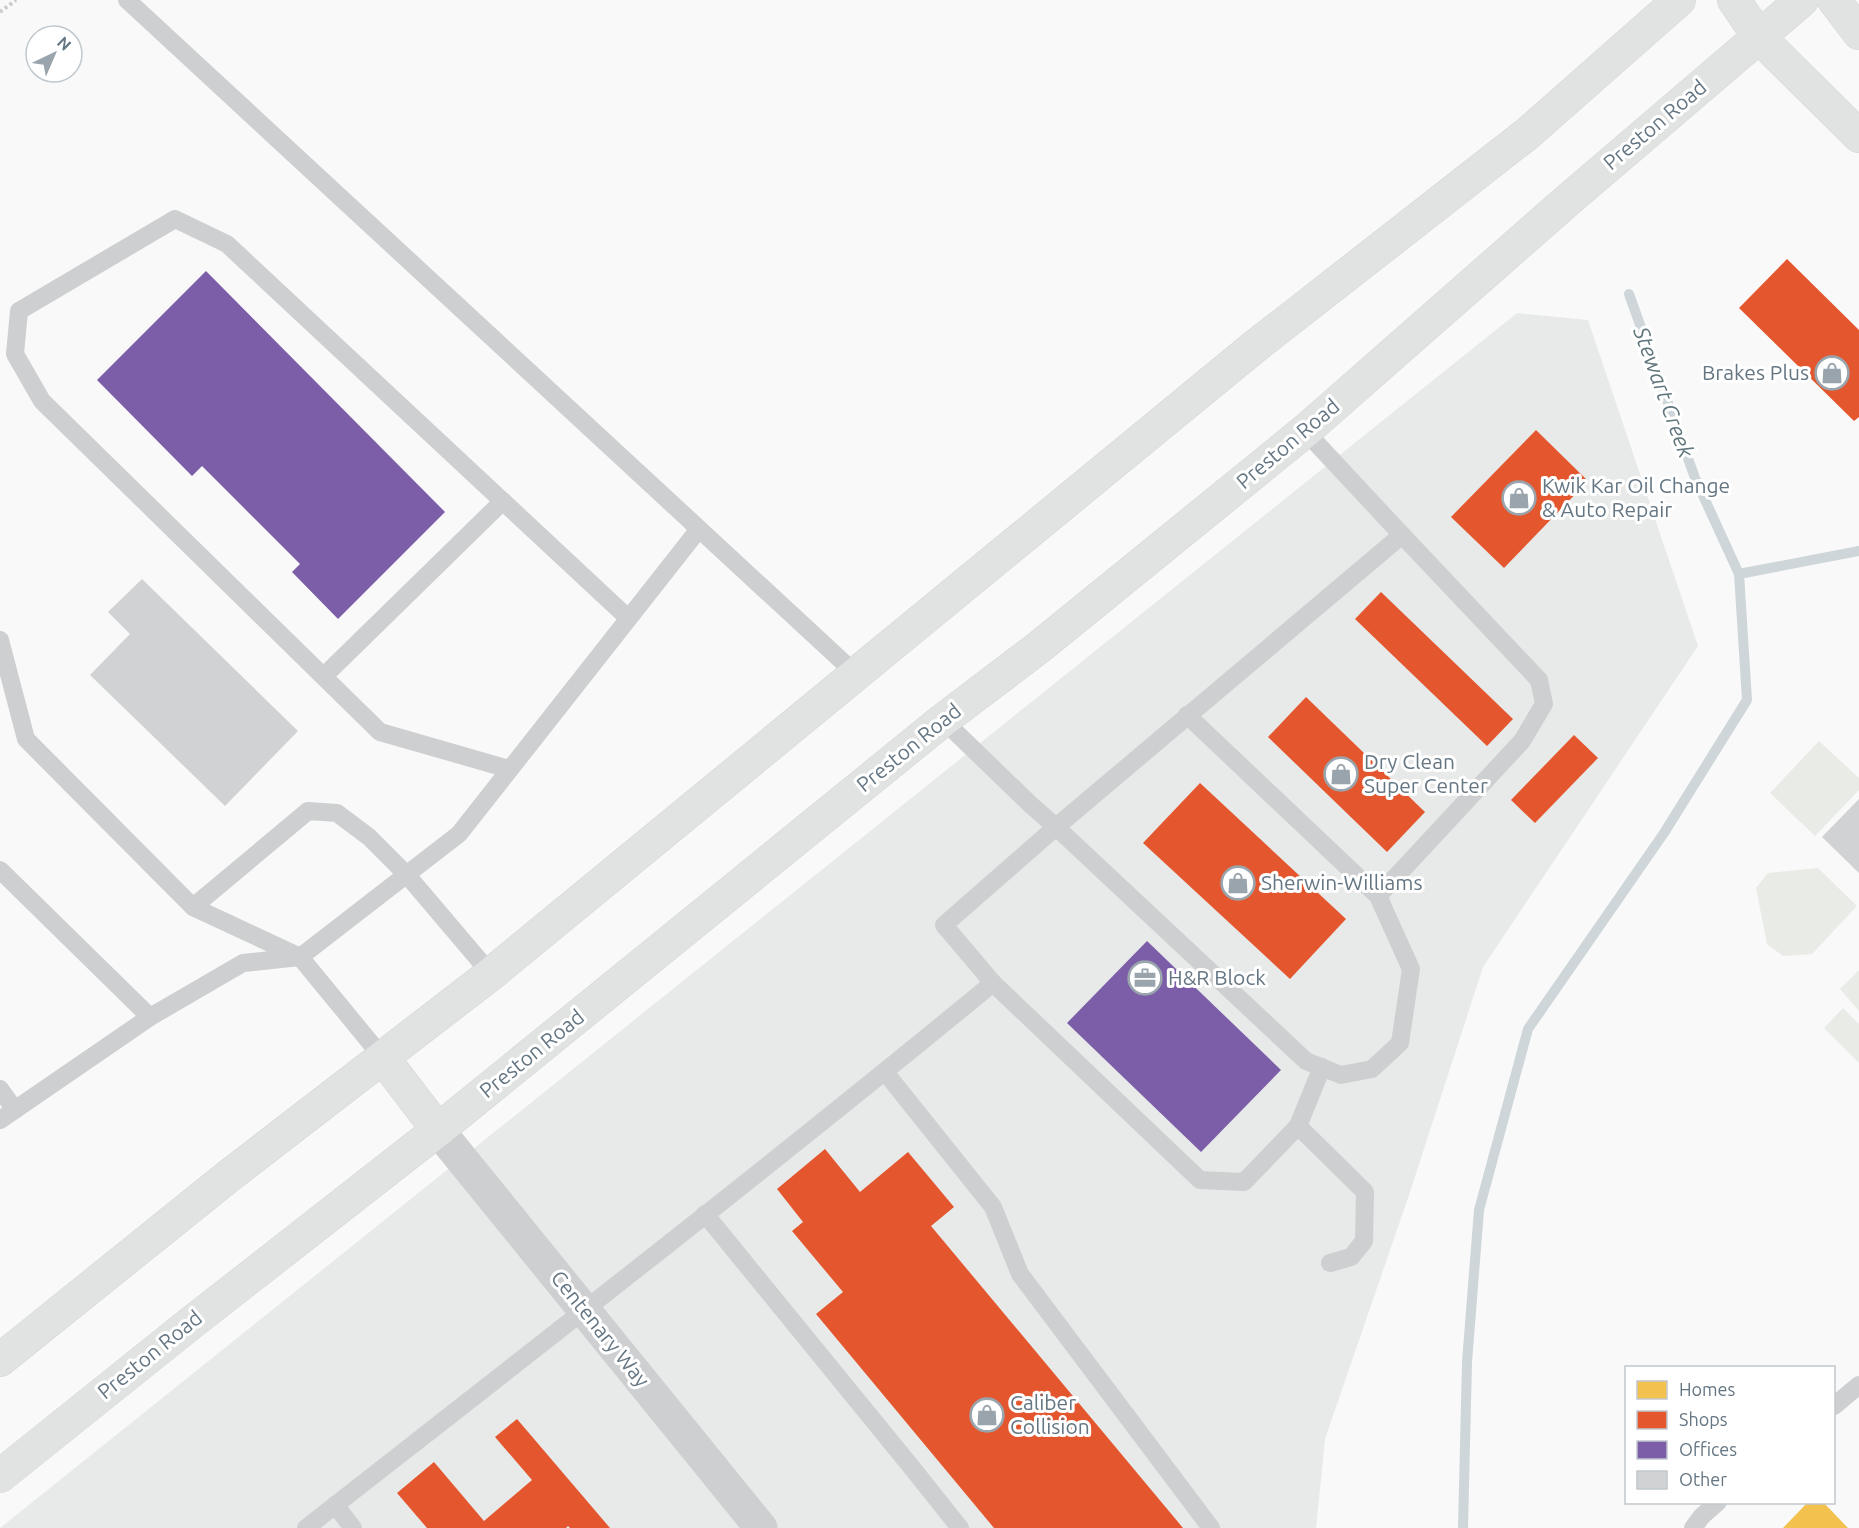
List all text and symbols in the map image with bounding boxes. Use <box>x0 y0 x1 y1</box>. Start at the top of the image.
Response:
north arrow <box>24 24 84 84</box>
text: N <box>54 33 75 54</box>
street label: Preston Road <box>1598 74 1711 174</box>
water label: Stewart Creek <box>1629 322 1700 461</box>
shop icon: Brakes Plus <box>1814 355 1850 391</box>
place label: Brakes Plus <box>1702 360 1809 384</box>
street label: Preston Road <box>1231 393 1344 493</box>
place label: Kwik Kar Oil Change & Auto Repair <box>1542 473 1730 521</box>
shop icon: Kwik Kar Oil Change & Auto Repair <box>1501 480 1537 516</box>
street label: Preston Road <box>852 698 965 796</box>
place label: Dry Clean Super Center <box>1364 749 1488 797</box>
shop icon: Dry Clean Super Center <box>1323 756 1359 792</box>
shop icon: Sherwin-Williams <box>1220 865 1256 901</box>
place label: Sherwin-Williams <box>1261 870 1423 894</box>
office icon: H&R Block <box>1127 960 1163 996</box>
place label: H&R Block <box>1168 965 1266 989</box>
street label: Preston Road <box>475 1004 588 1102</box>
street label: Centenary Way <box>547 1266 655 1391</box>
street label: Preston Road <box>93 1305 206 1403</box>
legend <box>1625 1366 1835 1504</box>
text: Homes <box>1679 1379 1736 1399</box>
place label: Caliber Collision <box>1010 1390 1090 1438</box>
shop icon: Caliber Collision <box>969 1397 1005 1433</box>
text: Shops <box>1679 1409 1728 1429</box>
text: Offices <box>1679 1439 1737 1459</box>
text: Other <box>1679 1469 1727 1489</box>

